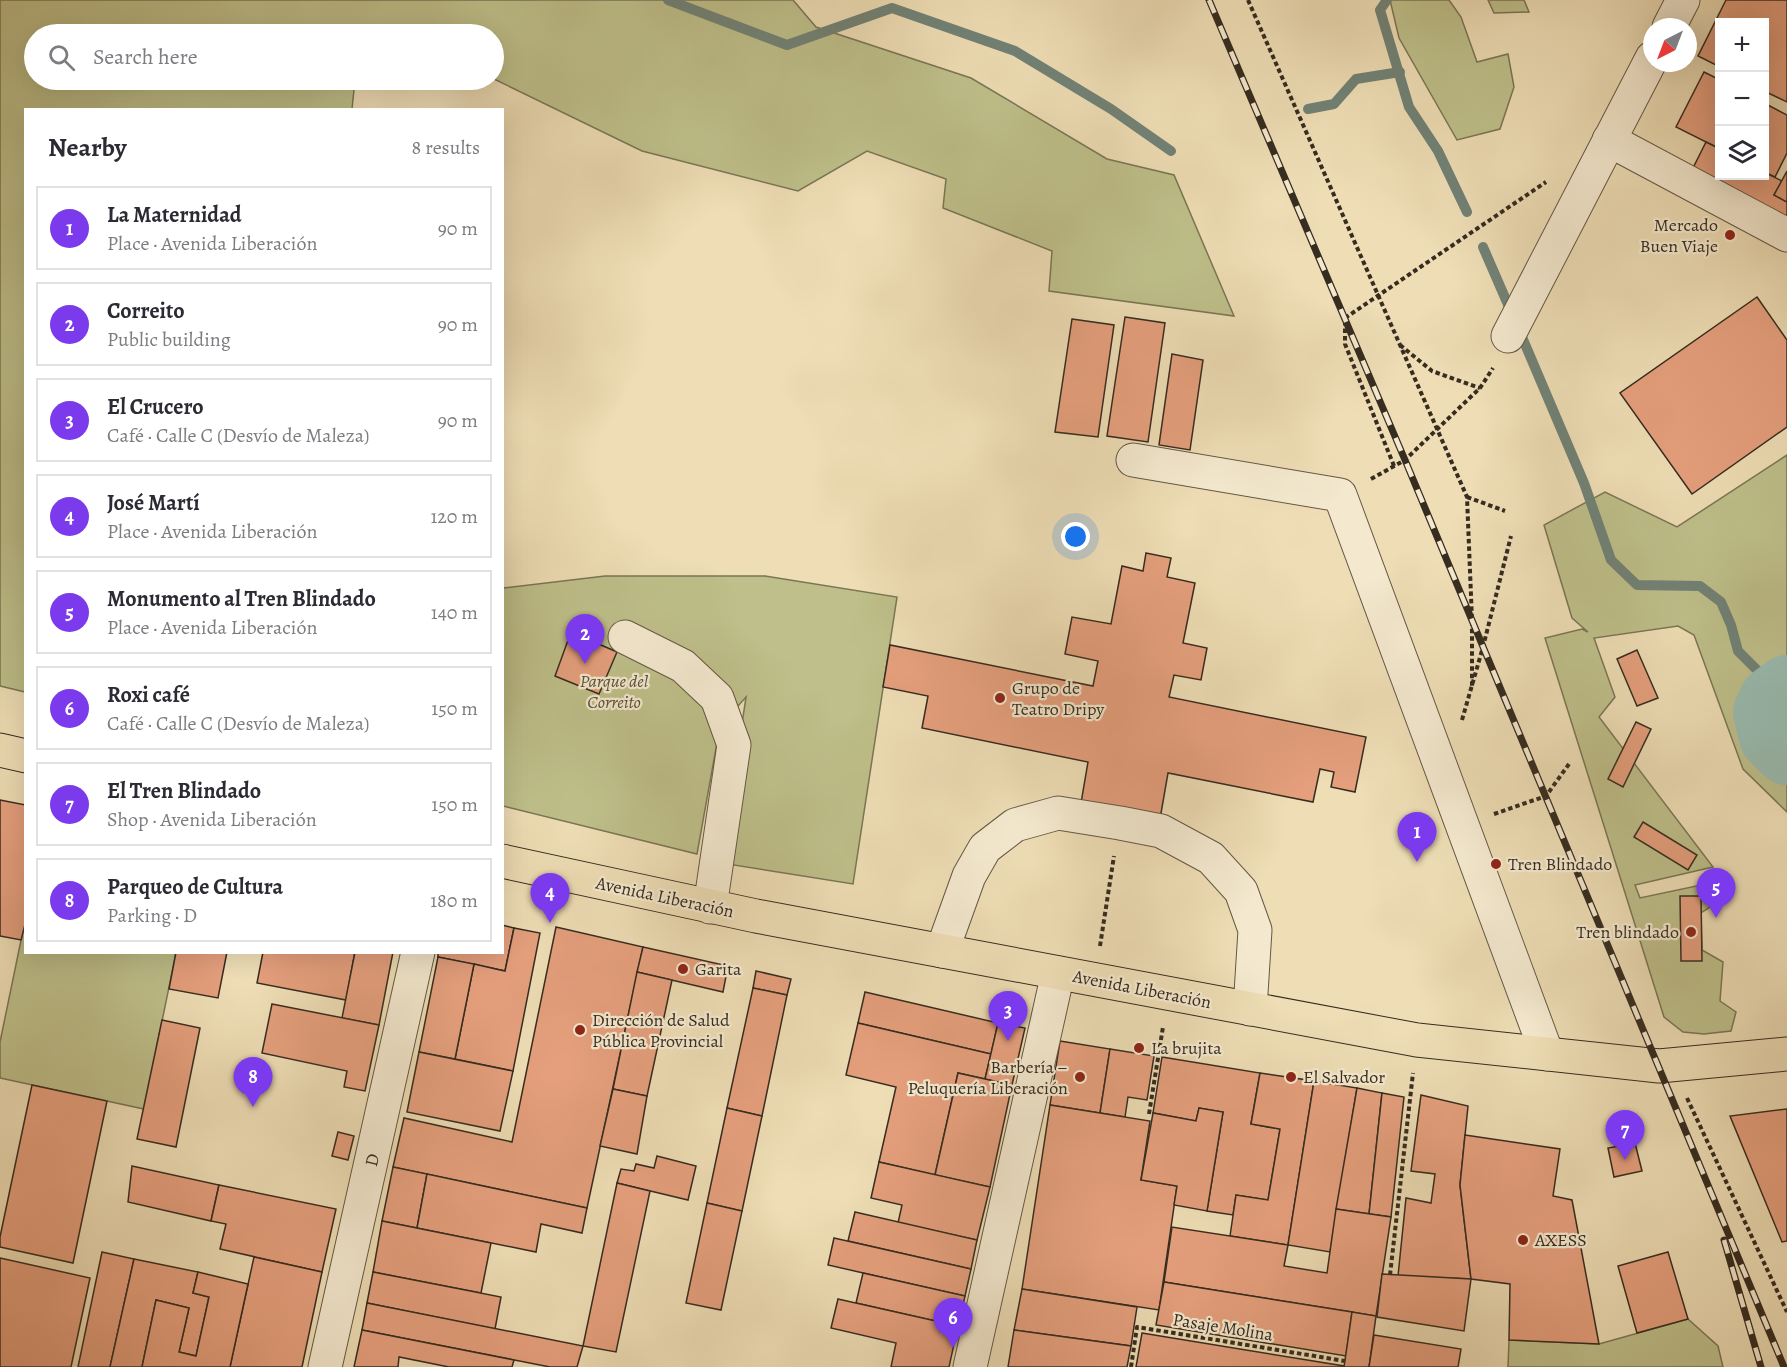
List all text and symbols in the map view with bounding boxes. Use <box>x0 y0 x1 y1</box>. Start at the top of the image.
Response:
north arrow <box>1643 18 1697 72</box>
map controls <box>1715 18 1769 180</box>
button: + <box>1715 18 1769 72</box>
search box <box>24 24 504 90</box>
icon: search <box>45 41 78 74</box>
text: Search here <box>93 42 198 72</box>
button: − <box>1715 72 1769 126</box>
button: layers <box>1715 126 1769 180</box>
text: Nearby <box>48 130 127 165</box>
text: 8 results <box>412 134 480 161</box>
text: La Maternidad <box>107 200 242 230</box>
place label: Mercado Buen Viaje <box>1640 213 1718 258</box>
text: 1 <box>66 215 73 242</box>
text: 90 m <box>438 215 478 242</box>
marker: Mercado Buen Viaje <box>1723 228 1737 242</box>
text: Place · Avenida Liberación <box>107 230 317 257</box>
text: Correito <box>107 296 185 326</box>
text: 2 <box>65 311 74 338</box>
text: 90 m <box>438 311 478 338</box>
text: Public building <box>107 326 231 353</box>
text: El Crucero <box>107 392 204 422</box>
text: 3 <box>65 407 74 434</box>
text: 90 m <box>438 407 478 434</box>
text: Café · Calle C (Desvío de Maleza) <box>107 422 370 449</box>
text: José Martí <box>107 488 200 518</box>
text: 4 <box>65 503 74 530</box>
text: 120 m <box>430 503 478 530</box>
text: Place · Avenida Liberación <box>107 518 317 545</box>
your location <box>1061 522 1090 551</box>
text: Monumento al Tren Blindado <box>107 584 376 614</box>
text: 5 <box>65 599 74 626</box>
text: 140 m <box>431 599 478 626</box>
text: Place · Avenida Liberación <box>107 614 317 641</box>
pin: 2 <box>566 614 604 664</box>
park label: Parque del Correito <box>580 669 649 714</box>
place label: Grupo de Teatro Dripy <box>1012 676 1105 721</box>
text: Roxi café <box>107 680 190 710</box>
marker: Grupo de Teatro Dripy <box>993 691 1007 705</box>
text: 6 <box>65 695 74 722</box>
text: 150 m <box>431 695 478 722</box>
text: Café · Calle C (Desvío de Maleza) <box>107 710 370 737</box>
text: El Tren Blindado <box>107 776 261 806</box>
text: 7 <box>65 791 74 818</box>
text: 150 m <box>431 791 478 818</box>
text: Shop · Avenida Liberación <box>107 806 317 833</box>
pin: 1 <box>1398 812 1436 862</box>
place label: Tren Blindado <box>1508 852 1612 876</box>
marker: Tren Blindado <box>1489 857 1503 871</box>
pin: 5 <box>1696 868 1736 918</box>
street label: Avenida Liberación <box>593 870 736 923</box>
text: Parqueo de Cultura <box>107 872 283 902</box>
pin: 4 <box>530 874 570 923</box>
text: 8 <box>65 887 74 914</box>
text: 180 m <box>430 887 478 914</box>
text: Parking · D <box>107 902 197 929</box>
place label: Tren blindado <box>1576 920 1679 944</box>
marker: Tren blindado <box>1684 925 1698 939</box>
place label: Garita <box>695 957 742 981</box>
marker: Garita <box>676 962 690 976</box>
street label: Avenida Liberación <box>1070 964 1213 1014</box>
pin: 3 <box>988 992 1028 1041</box>
place label: Dirección de Salud Pública Provincial <box>592 1008 730 1053</box>
marker: Dirección de Salud Pública Provincial <box>573 1023 587 1037</box>
place label: La brujita <box>1151 1036 1222 1060</box>
marker: La brujita <box>1132 1041 1146 1055</box>
place label: Barbería – Peluquería Liberación <box>908 1055 1068 1100</box>
pin: 8 <box>234 1058 272 1107</box>
place label: El Salvador <box>1303 1065 1385 1089</box>
marker: Barbería – Peluquería Liberación <box>1073 1070 1087 1084</box>
marker: El Salvador <box>1284 1070 1298 1084</box>
pin: 7 <box>1606 1110 1644 1160</box>
street label: D <box>359 1151 385 1169</box>
place label: AXESS <box>1534 1228 1587 1252</box>
marker: AXESS <box>1516 1233 1530 1247</box>
pin: 6 <box>934 1298 972 1348</box>
street label: Pasaje Molina <box>1171 1307 1275 1347</box>

